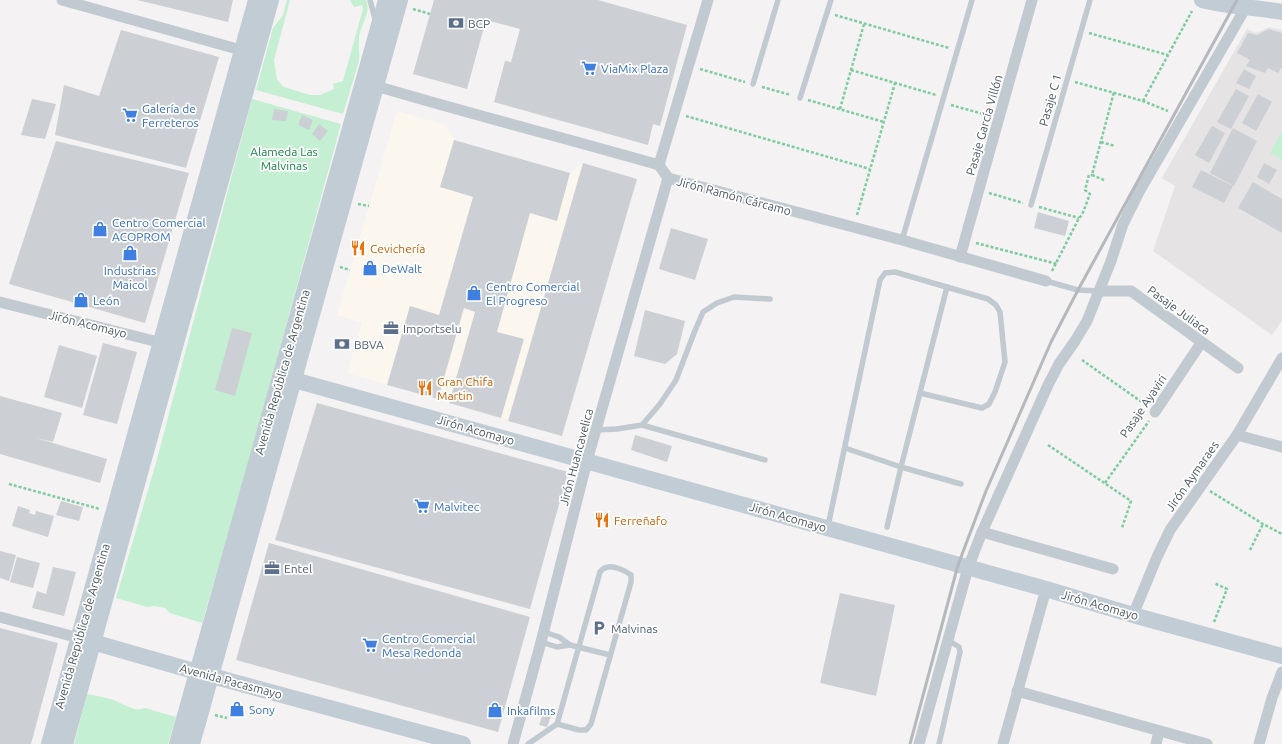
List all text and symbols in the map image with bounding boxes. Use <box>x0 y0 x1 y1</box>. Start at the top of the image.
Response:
bank icon: BCP <box>447 14 465 32</box>
place label: BCP <box>468 17 490 30</box>
supermarket icon: ViaMix Plaza <box>580 59 598 77</box>
place label: ViaMix Plaza <box>601 62 668 75</box>
street label: Pasaje C 1 <box>1036 72 1064 128</box>
street label: Pasaje García Villón <box>963 73 1005 177</box>
place label: Galería de Ferreteros <box>142 102 199 129</box>
supermarket icon: Galería de Ferreteros <box>121 106 139 124</box>
park label: Alameda Las Malvinas <box>250 145 318 172</box>
street label: Jirón Ramón Cárcamo <box>675 174 793 218</box>
place label: Centro Comercial ACOPROM <box>112 216 206 243</box>
shop icon: Centro Comercial ACOPROM <box>91 220 109 238</box>
restaurant icon: Cevichería <box>349 239 367 257</box>
place label: Cevichería <box>370 242 425 255</box>
shop icon: Industrias Maicol <box>121 244 139 262</box>
shop icon: DeWalt <box>361 259 379 277</box>
place label: DeWalt <box>382 262 422 275</box>
place label: Industrias Maicol <box>104 264 156 291</box>
place label: Centro Comercial El Progreso <box>486 280 580 307</box>
street label: Pasaje Juliaca <box>1145 283 1213 337</box>
shop icon: Centro Comercial El Progreso <box>465 284 483 302</box>
street label: Avenida República de Argentina <box>252 288 312 456</box>
shop icon: León <box>72 291 90 309</box>
place label: León <box>93 294 120 307</box>
street label: Jirón Acomayo <box>48 308 128 340</box>
office icon: Importselu <box>382 319 400 337</box>
place label: Importselu <box>403 322 462 335</box>
bank icon: BBVA <box>333 335 351 353</box>
place label: BBVA <box>354 338 384 351</box>
street label: Pasaje Ayaviri <box>1117 372 1169 440</box>
place label: Gran Chifa Martin <box>437 375 493 402</box>
restaurant icon: Gran Chifa Martin <box>416 379 434 397</box>
street label: Jirón Huancavelica <box>557 407 595 507</box>
street label: Jirón Acomayo <box>436 413 516 447</box>
street label: Jirón Aymaraes <box>1163 438 1221 514</box>
supermarket icon: Malvitec <box>413 497 431 515</box>
place label: Malvitec <box>434 500 480 513</box>
street label: Jirón Acomayo <box>748 500 828 534</box>
restaurant icon: Ferreñafo <box>593 511 611 529</box>
place label: Ferreñafo <box>614 514 667 527</box>
street label: Avenida República de Argentina <box>52 542 112 710</box>
office icon: Entel <box>263 559 281 577</box>
place label: Entel <box>284 562 312 575</box>
street label: Jirón Acomayo <box>1060 588 1140 622</box>
parking icon: Malvinas <box>590 619 608 637</box>
place label: Malvinas <box>611 622 658 635</box>
place label: Centro Comercial Mesa Redonda <box>382 632 476 659</box>
supermarket icon: Centro Comercial Mesa Redonda <box>361 636 379 654</box>
street label: Avenida Pacasmayo <box>178 661 284 701</box>
shop icon: Sony <box>228 700 246 718</box>
shop icon: Inkafilms <box>486 701 504 719</box>
place label: Sony <box>249 703 275 716</box>
place label: Inkafilms <box>507 704 555 717</box>

